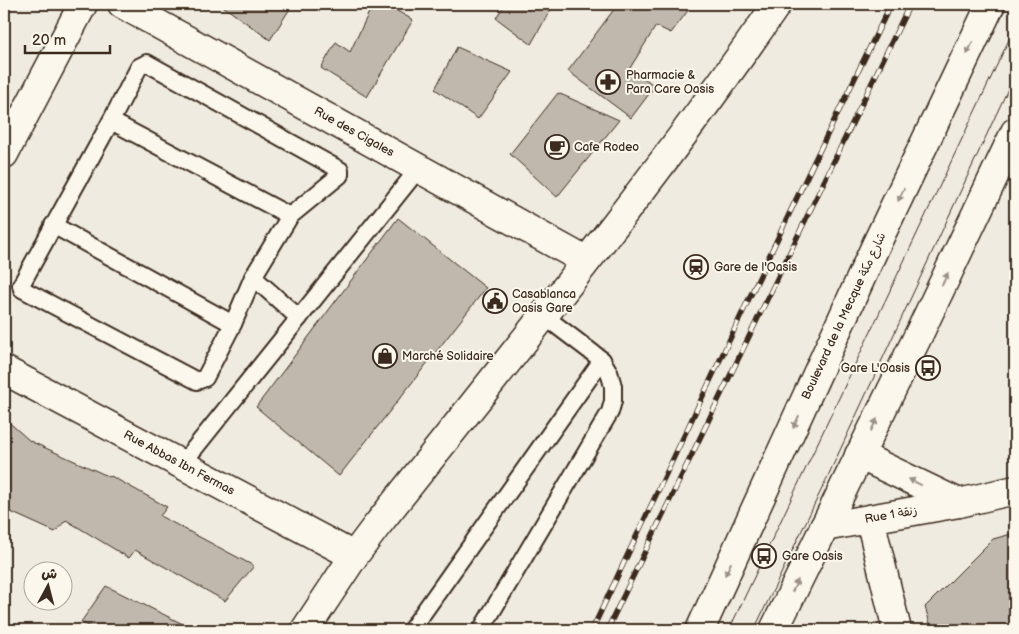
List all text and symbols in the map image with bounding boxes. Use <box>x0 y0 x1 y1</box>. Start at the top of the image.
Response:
scale bar <box>25 22 110 54</box>
text: 20 m <box>32 31 66 50</box>
one-way arrow <box>966 41 974 55</box>
place label: Pharmacie & Para Care Oasis <box>626 68 714 97</box>
pharmacy icon: Pharmacie & Para Care Oasis <box>595 69 621 95</box>
street label: Rue des Cigales <box>311 104 397 160</box>
cafe icon: Cafe Rodeo <box>544 134 570 160</box>
place label: Cafe Rodeo <box>574 140 639 155</box>
one-way arrow <box>896 188 904 202</box>
street label: Boulevard de la Mecque شارع مكة <box>799 230 890 402</box>
station icon: Gare de l'Oasis <box>683 254 709 280</box>
place label: Gare de l'Oasis <box>714 260 797 275</box>
one-way arrow <box>942 272 950 286</box>
place label: Casablanca Oasis Gare <box>512 287 576 316</box>
public building icon: Casablanca Oasis Gare <box>482 288 508 314</box>
shop icon: Marché Solidaire <box>372 343 398 369</box>
place label: Marché Solidaire <box>402 349 494 364</box>
bus stop icon: Gare L'Oasis <box>915 355 941 381</box>
place label: Gare L'Oasis <box>841 361 910 376</box>
one-way arrow <box>792 415 800 429</box>
one-way arrow <box>870 418 878 432</box>
street label: Rue Abbas Ibn Fermas <box>121 427 237 499</box>
one-way arrow <box>908 477 922 485</box>
street label: Rue 1 زنقة <box>864 503 918 527</box>
bus stop icon: Gare Oasis <box>751 543 777 569</box>
place label: Gare Oasis <box>782 549 843 564</box>
north arrow <box>22 562 72 612</box>
one-way arrow <box>724 562 732 576</box>
text: ش <box>41 564 58 583</box>
one-way arrow <box>791 579 799 593</box>

